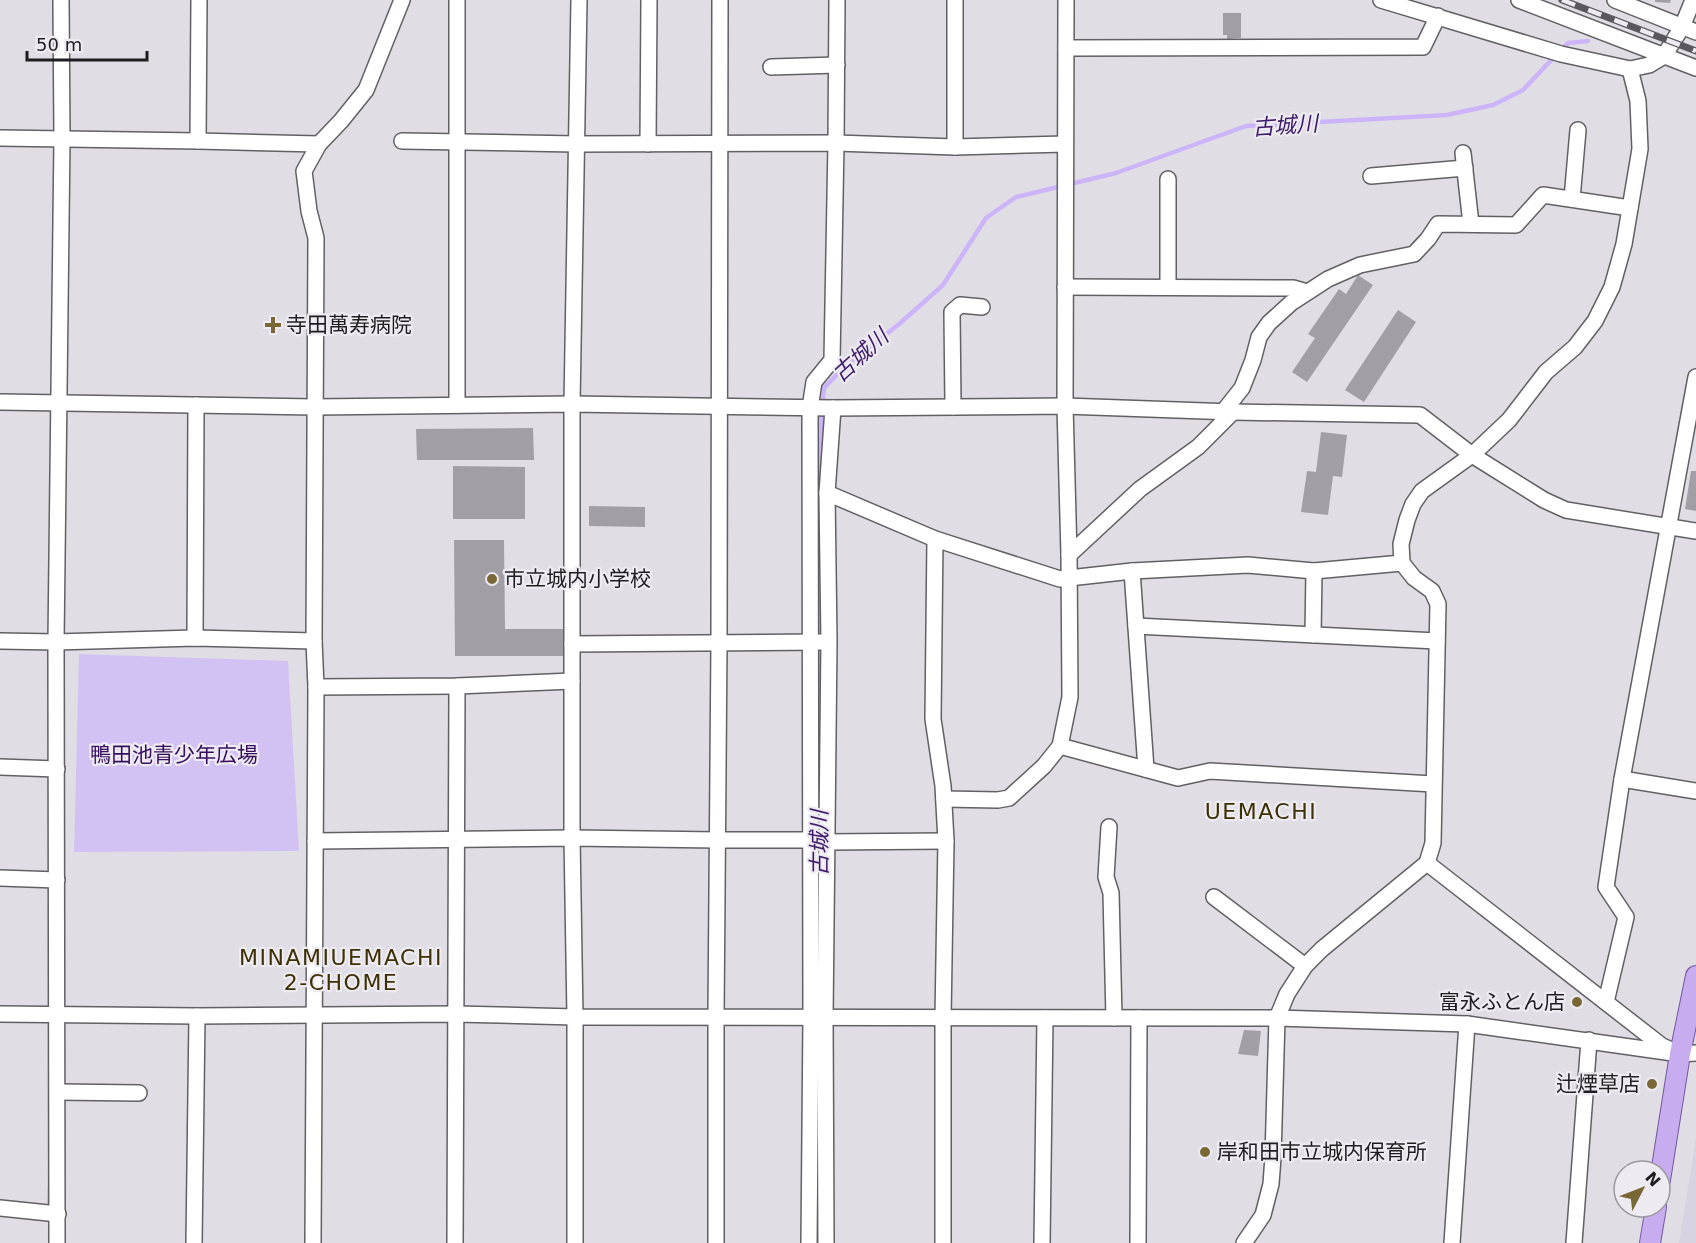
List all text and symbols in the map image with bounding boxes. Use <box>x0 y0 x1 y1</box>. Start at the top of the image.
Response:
scale bar <box>27 24 147 62</box>
text: 50 m <box>36 34 82 55</box>
water label: 古城川 <box>1251 111 1321 140</box>
place label: 寺田萬寿病院 <box>286 313 412 337</box>
marker: 寺田萬寿病院 <box>264 316 282 334</box>
water label: 古城川 <box>827 323 895 387</box>
place label: 市立城内小学校 <box>504 567 651 591</box>
marker: 市立城内小学校 <box>485 572 499 586</box>
park label: 鴨田池青少年広場 <box>90 743 258 767</box>
district label: UEMACHI <box>1205 799 1317 824</box>
water label: 古城川 <box>807 808 832 876</box>
district label: MINAMIUEMACHI 2-CHOME <box>239 945 443 995</box>
place label: 富永ふとん店 <box>1439 990 1565 1014</box>
marker: 富永ふとん店 <box>1570 995 1584 1009</box>
place label: 辻煙草店 <box>1556 1072 1640 1096</box>
marker: 辻煙草店 <box>1645 1077 1659 1091</box>
place label: 岸和田市立城内保育所 <box>1217 1140 1427 1164</box>
marker: 岸和田市立城内保育所 <box>1198 1145 1212 1159</box>
north arrow <box>1612 1159 1672 1219</box>
text: N <box>1641 1168 1664 1191</box>

